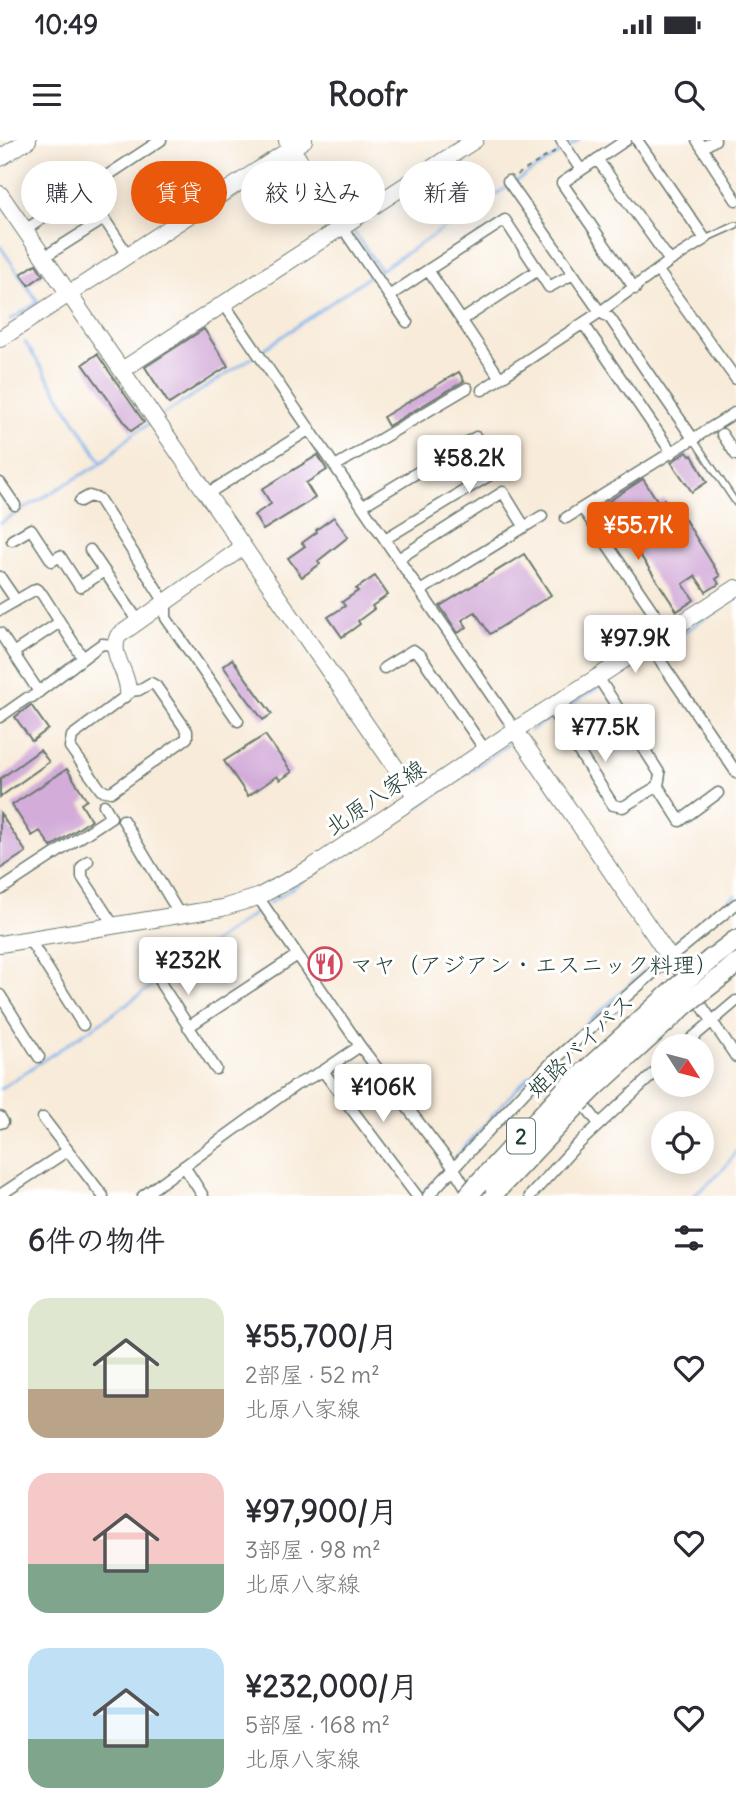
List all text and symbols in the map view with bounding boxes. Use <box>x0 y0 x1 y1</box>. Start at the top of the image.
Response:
text: 10:49 <box>35 8 98 41</box>
text: Roofr <box>328 74 408 115</box>
icon: menu <box>28 76 66 114</box>
icon: search <box>670 76 708 114</box>
chip: 購入 <box>21 161 117 224</box>
chip: 賃貸 <box>131 161 227 224</box>
chip: 絞り込み <box>241 161 385 224</box>
chip: 新着 <box>399 161 495 224</box>
pin: ¥58.2K <box>412 436 526 495</box>
text: ¥58.2K <box>433 443 505 472</box>
pin: ¥55.7K <box>581 502 695 562</box>
text: ¥55.7K <box>603 510 673 539</box>
pin: ¥97.9K <box>578 616 692 675</box>
text: ¥97.9K <box>600 623 670 652</box>
pin: ¥77.5K <box>548 704 662 764</box>
text: ¥77.5K <box>571 712 639 741</box>
street label: 北原八家線 <box>319 753 431 841</box>
pin: ¥232K <box>139 938 237 997</box>
text: ¥232K <box>155 945 221 974</box>
restaurant icon: マヤ（アジアン・エスニック料理） <box>306 945 344 983</box>
place label: マヤ（アジアン・エスニック料理） <box>350 950 718 979</box>
street label: 姫路バイパス <box>520 987 640 1103</box>
north arrow <box>651 1034 714 1097</box>
map controls <box>651 1034 714 1174</box>
pin: ¥106K <box>334 1065 432 1124</box>
text: ¥106K <box>350 1072 416 1101</box>
button: locate <box>651 1111 714 1174</box>
road number: 2 <box>507 1118 535 1154</box>
icon: filters <box>670 1219 708 1257</box>
text: 6件の物件 <box>28 1221 165 1259</box>
text: ¥55,700/月 <box>245 1317 398 1355</box>
icon: home <box>84 1326 168 1410</box>
icon: heart <box>670 1349 708 1387</box>
text: 2部屋 · 52 m² <box>245 1360 380 1389</box>
text: 北原八家線 <box>245 1394 360 1423</box>
text: ¥97,900/月 <box>245 1492 398 1530</box>
icon: home <box>84 1501 168 1585</box>
icon: heart <box>670 1524 708 1562</box>
text: 3部屋 · 98 m² <box>245 1535 381 1564</box>
text: 北原八家線 <box>245 1569 360 1598</box>
text: ¥232,000/月 <box>245 1667 419 1705</box>
icon: home <box>84 1676 168 1760</box>
icon: heart <box>670 1699 708 1737</box>
text: 5部屋 · 168 m² <box>245 1710 390 1739</box>
text: 北原八家線 <box>245 1744 360 1773</box>

